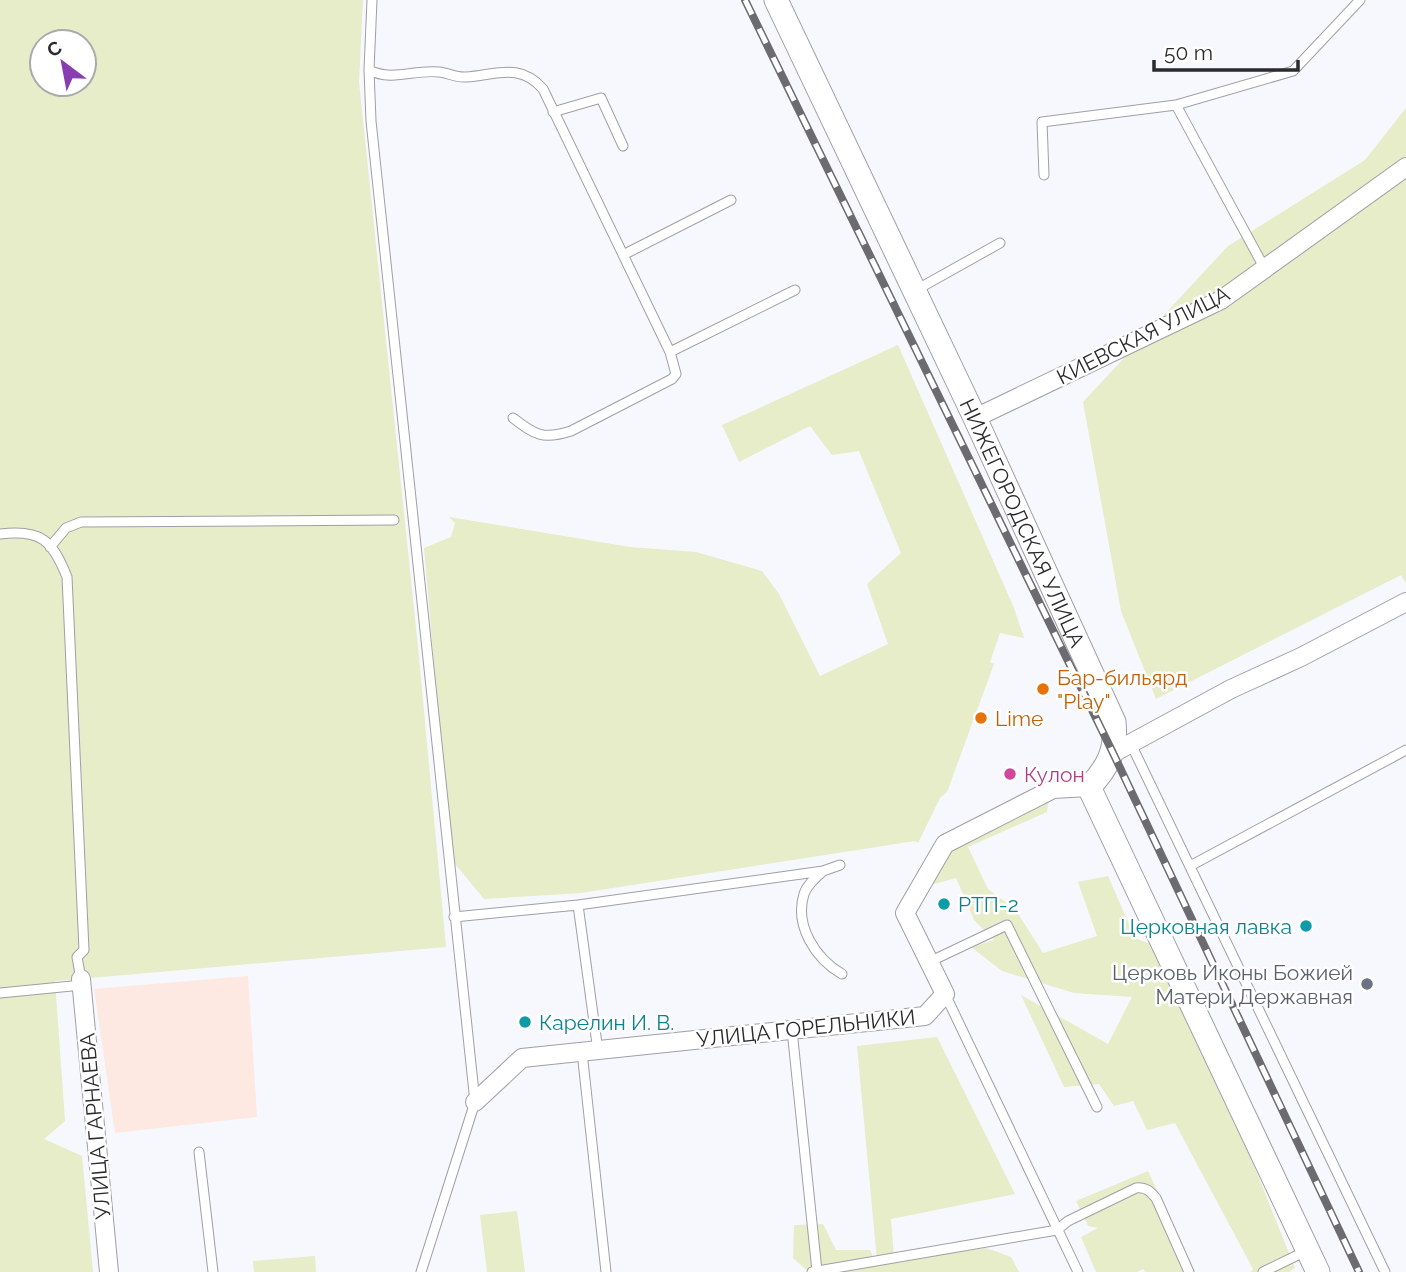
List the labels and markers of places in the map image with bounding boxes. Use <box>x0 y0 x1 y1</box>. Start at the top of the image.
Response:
place label: Бар-бильярд "Play" <box>1057 665 1187 714</box>
marker: Бар-бильярд "Play" <box>1035 681 1051 697</box>
place label: Lime <box>995 706 1043 731</box>
marker: Lime <box>973 710 989 726</box>
place label: Кулон <box>1024 762 1085 787</box>
marker: Кулон <box>1002 766 1018 782</box>
place label: РТП-2 <box>958 892 1019 917</box>
marker: РТП-2 <box>936 896 952 912</box>
place label: Церковная лавка <box>1120 914 1292 939</box>
marker: Церковная лавка <box>1298 918 1314 934</box>
place label: Церковь Иконы Божией Матери Державная <box>1112 960 1353 1009</box>
marker: Церковь Иконы Божией Матери Державная <box>1359 976 1375 992</box>
place label: Карелин И. В. <box>539 1010 674 1035</box>
marker: Карелин И. В. <box>517 1014 533 1030</box>

